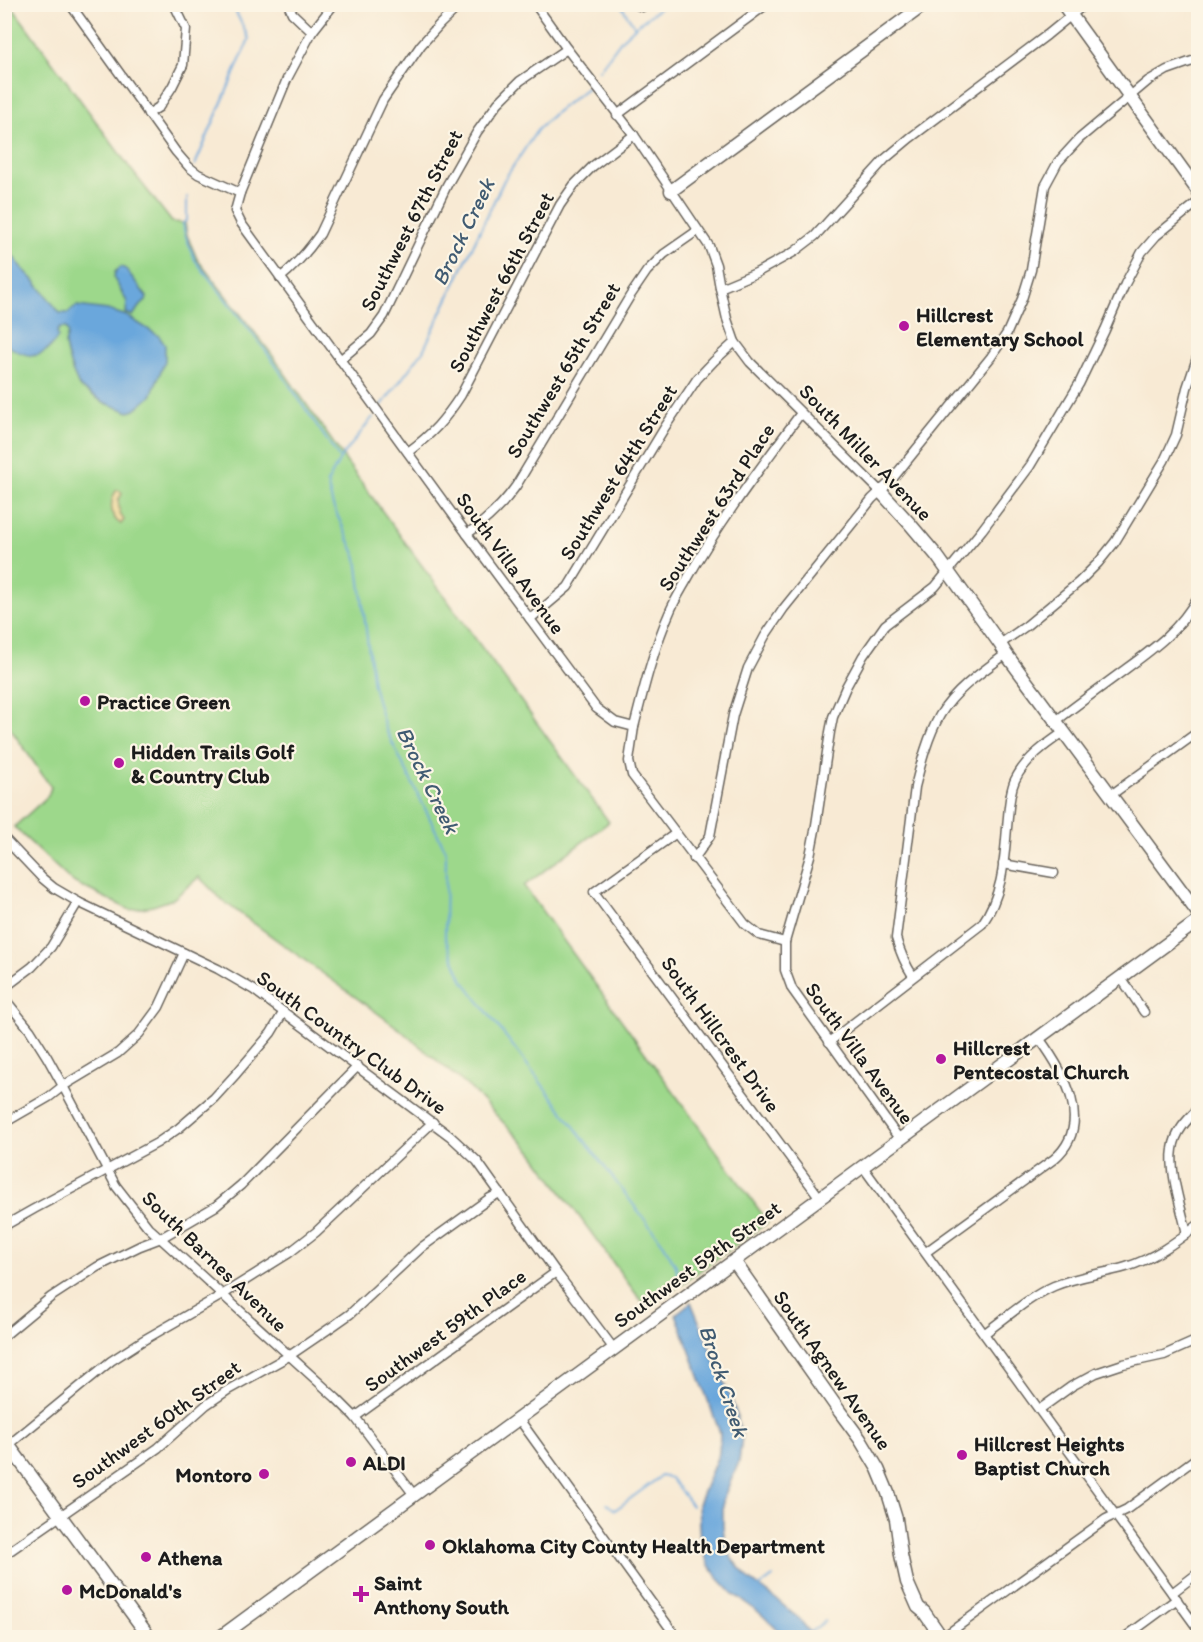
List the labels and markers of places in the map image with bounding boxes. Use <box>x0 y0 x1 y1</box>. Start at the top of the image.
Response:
place label: Hillcrest Elementary School <box>916 302 1085 352</box>
marker: Hillcrest Elementary School <box>897 319 911 333</box>
place label: Practice Green <box>97 689 230 714</box>
marker: Practice Green <box>78 694 92 708</box>
place label: Hidden Trails Golf & Country Club <box>131 739 294 789</box>
marker: Hidden Trails Golf & Country Club <box>112 756 126 770</box>
place label: Hillcrest Pentecostal Church <box>953 1035 1129 1084</box>
marker: Hillcrest Pentecostal Church <box>934 1052 948 1066</box>
place label: Hillcrest Heights Baptist Church <box>974 1431 1125 1481</box>
marker: Hillcrest Heights Baptist Church <box>955 1448 969 1462</box>
place label: ALDI <box>362 1450 406 1475</box>
marker: ALDI <box>344 1455 358 1469</box>
place label: Montoro <box>175 1462 252 1487</box>
marker: Montoro <box>257 1467 271 1481</box>
place label: Oklahoma City County Health Department <box>442 1533 825 1559</box>
marker: Oklahoma City County Health Department <box>423 1538 437 1552</box>
place label: Athena <box>157 1545 223 1570</box>
marker: Athena <box>139 1550 153 1564</box>
place label: Saint Anthony South <box>373 1570 510 1620</box>
place label: McDonald's <box>79 1578 182 1603</box>
marker: McDonald's <box>60 1583 74 1597</box>
marker: Saint Anthony South <box>352 1585 370 1603</box>

